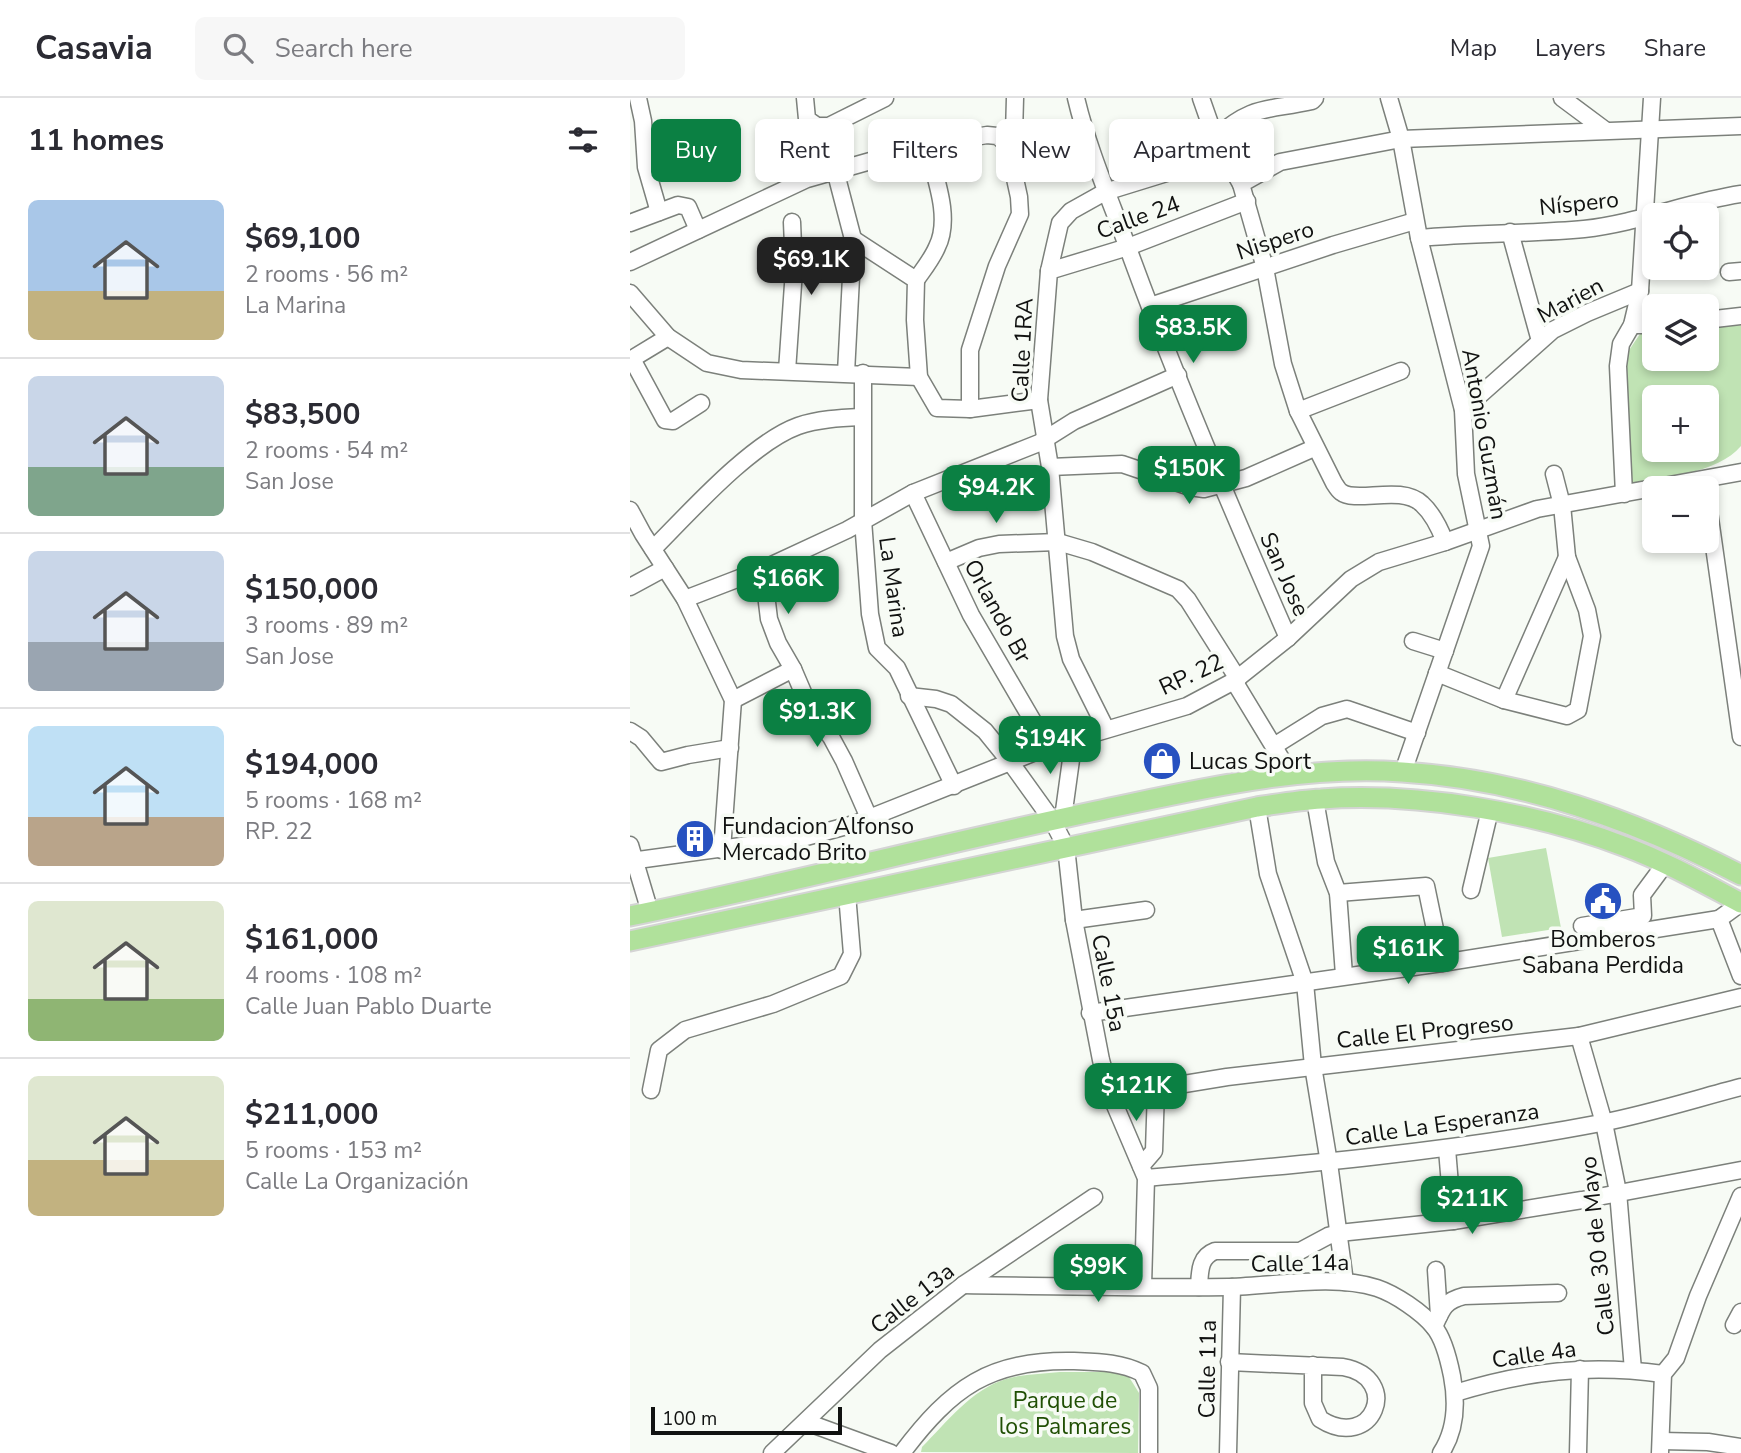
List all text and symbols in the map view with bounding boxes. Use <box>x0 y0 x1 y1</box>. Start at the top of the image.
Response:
search box <box>195 17 685 80</box>
text: Casavia <box>35 26 153 71</box>
icon: search <box>219 29 257 67</box>
text: Search here <box>275 31 413 66</box>
text: Map <box>1450 32 1497 64</box>
text: Layers <box>1535 32 1606 64</box>
text: Share <box>1644 32 1706 64</box>
chip: Buy <box>651 119 741 182</box>
chip: Rent <box>755 119 854 182</box>
chip: Filters <box>868 119 982 182</box>
chip: New <box>996 119 1095 182</box>
chip: Apartment <box>1109 119 1274 182</box>
text: 11 homes <box>28 120 164 161</box>
icon: filters <box>564 121 602 159</box>
street label: Níspero <box>1538 184 1620 223</box>
street label: Calle 24 <box>1092 188 1184 247</box>
map controls <box>1642 203 1719 553</box>
button: locate <box>1642 203 1719 280</box>
street label: Nispero <box>1232 213 1318 268</box>
text: $69,100 <box>245 218 360 259</box>
icon: home <box>84 228 168 312</box>
pin: $69.1K <box>754 238 868 297</box>
text: $69.1K <box>773 244 849 275</box>
text: 2 rooms · 56 m² <box>245 259 408 290</box>
street label: Marien <box>1532 270 1609 331</box>
text: La Marina <box>245 290 346 321</box>
button: layers <box>1642 294 1719 371</box>
street label: Calle 1RA <box>1004 297 1041 403</box>
pin: $83.5K <box>1136 306 1250 365</box>
text: $83.5K <box>1155 312 1231 343</box>
street label: Antonio Guzmán <box>1454 346 1515 522</box>
button: + <box>1642 385 1719 462</box>
text: $83,500 <box>245 394 360 435</box>
icon: home <box>84 404 168 488</box>
text: 2 rooms · 54 m² <box>245 435 408 466</box>
pin: $150K <box>1140 446 1238 506</box>
text: $150K <box>1154 453 1224 484</box>
text: San Jose <box>245 466 334 497</box>
pin: $94.2K <box>939 466 1053 525</box>
text: $94.2K <box>958 472 1034 503</box>
button: − <box>1642 476 1719 553</box>
street label: San Jose <box>1252 527 1317 621</box>
street label: La Marina <box>871 535 916 639</box>
street label: Orlando Br <box>956 554 1039 669</box>
pin: $166K <box>739 556 837 616</box>
text: $166K <box>753 563 823 594</box>
text: $150,000 <box>245 569 378 610</box>
icon: home <box>84 579 168 663</box>
text: 3 rooms · 89 m² <box>245 610 408 641</box>
text: San Jose <box>245 641 334 672</box>
street label: RP. 22 <box>1154 646 1228 703</box>
pin: $91.3K <box>760 690 874 749</box>
text: $91.3K <box>779 696 855 727</box>
pin: $194K <box>1001 716 1099 776</box>
text: $194K <box>1015 723 1085 754</box>
shop icon: Lucas Sport <box>1141 740 1183 782</box>
text: $194,000 <box>245 744 378 785</box>
place label: Lucas Sport <box>1189 746 1312 777</box>
icon: home <box>84 754 168 838</box>
text: 5 rooms · 168 m² <box>245 785 422 816</box>
place label: Fundacion Alfonso Mercado Brito <box>722 811 914 868</box>
text: RP. 22 <box>245 816 313 847</box>
building icon: Fundacion Alfonso Mercado Brito <box>674 818 716 860</box>
public building icon: Bomberos Sabana Perdida <box>1582 880 1624 922</box>
text: $161,000 <box>245 919 378 960</box>
place label: Bomberos Sabana Perdida <box>1522 924 1684 981</box>
pin: $161K <box>1359 926 1457 986</box>
icon: home <box>84 929 168 1013</box>
street label: Calle 15a <box>1084 932 1133 1035</box>
text: $161K <box>1373 933 1443 964</box>
text: 4 rooms · 108 m² <box>245 960 422 991</box>
text: Calle Juan Pablo Duarte <box>245 991 492 1022</box>
street label: Calle El Progreso <box>1335 1007 1515 1056</box>
pin: $121K <box>1087 1063 1185 1123</box>
text: $121K <box>1101 1070 1171 1101</box>
text: $211,000 <box>245 1094 378 1135</box>
street label: Calle La Esperanza <box>1343 1096 1541 1153</box>
icon: home <box>84 1104 168 1188</box>
text: 5 rooms · 153 m² <box>245 1135 422 1166</box>
street label: Calle 30 de Mayo <box>1573 1155 1622 1337</box>
text: Calle La Organización <box>245 1166 469 1197</box>
pin: $211K <box>1423 1176 1521 1236</box>
text: $211K <box>1437 1183 1507 1214</box>
pin: $99K <box>1057 1244 1139 1304</box>
street label: Calle 14a <box>1250 1247 1350 1280</box>
text: $99K <box>1070 1251 1126 1282</box>
street label: Calle 13a <box>864 1256 961 1341</box>
street label: Calle 11a <box>1191 1319 1224 1419</box>
street label: Calle 4a <box>1490 1333 1578 1376</box>
park label: Parque de los Palmares <box>999 1385 1131 1442</box>
scale bar <box>651 1404 842 1436</box>
text: 100 m <box>662 1406 717 1432</box>

